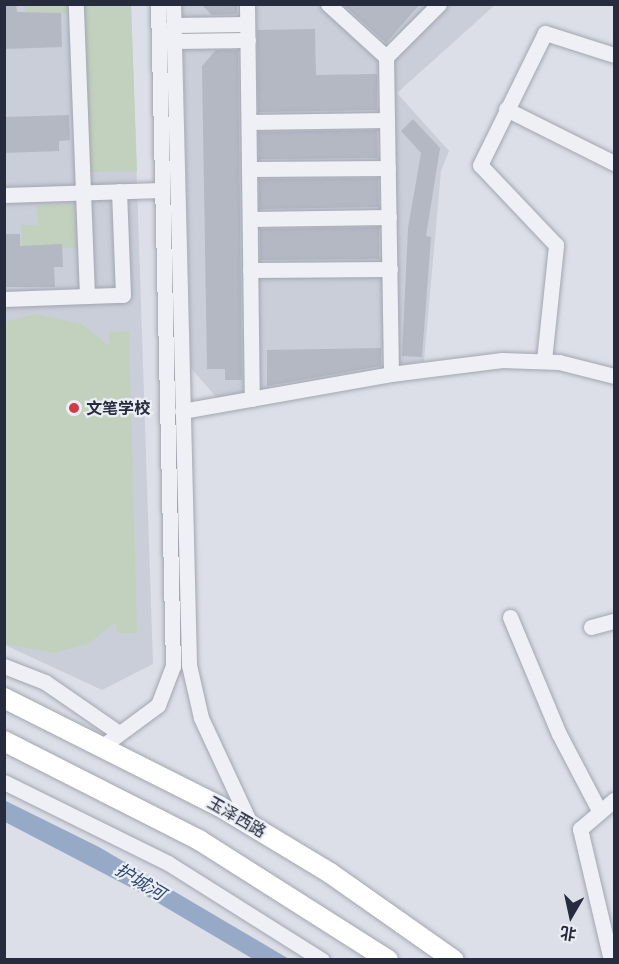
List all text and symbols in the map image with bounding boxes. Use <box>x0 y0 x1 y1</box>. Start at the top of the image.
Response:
place label: 文笔学校 <box>86 398 150 418</box>
marker: 文笔学校 <box>67 401 81 415</box>
street label: 玉泽西路 <box>204 793 270 841</box>
water label: 护城河 <box>111 859 169 905</box>
north arrow <box>541 886 601 946</box>
text: 北 <box>559 922 578 946</box>

